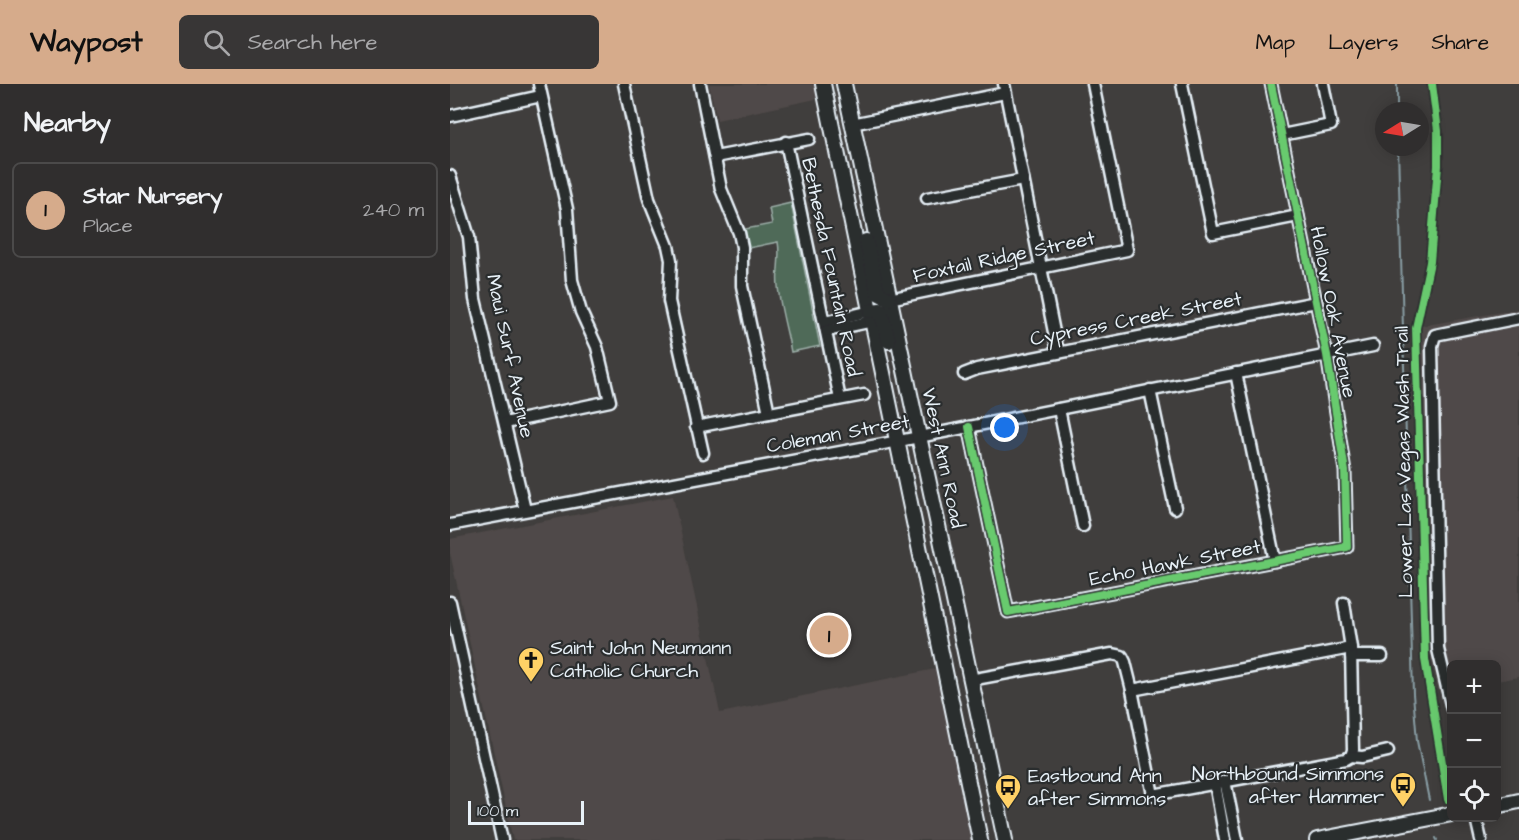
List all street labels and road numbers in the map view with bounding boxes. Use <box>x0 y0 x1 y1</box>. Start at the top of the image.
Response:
street label: Bethesda Fountain Road <box>794 155 868 379</box>
street label: Foxtail Ridge Street <box>910 224 1098 291</box>
street label: Hollow Oak Avenue <box>1303 224 1363 400</box>
street label: Maui Surf Avenue <box>479 271 541 441</box>
street label: Cypress Creek Street <box>1028 285 1244 354</box>
street label: Lower Las Vegas Wash Trail <box>1388 326 1421 598</box>
street label: West Ann Road <box>914 385 972 531</box>
street label: Coleman Street <box>764 408 912 460</box>
street label: Echo Hawk Street <box>1087 533 1263 593</box>

